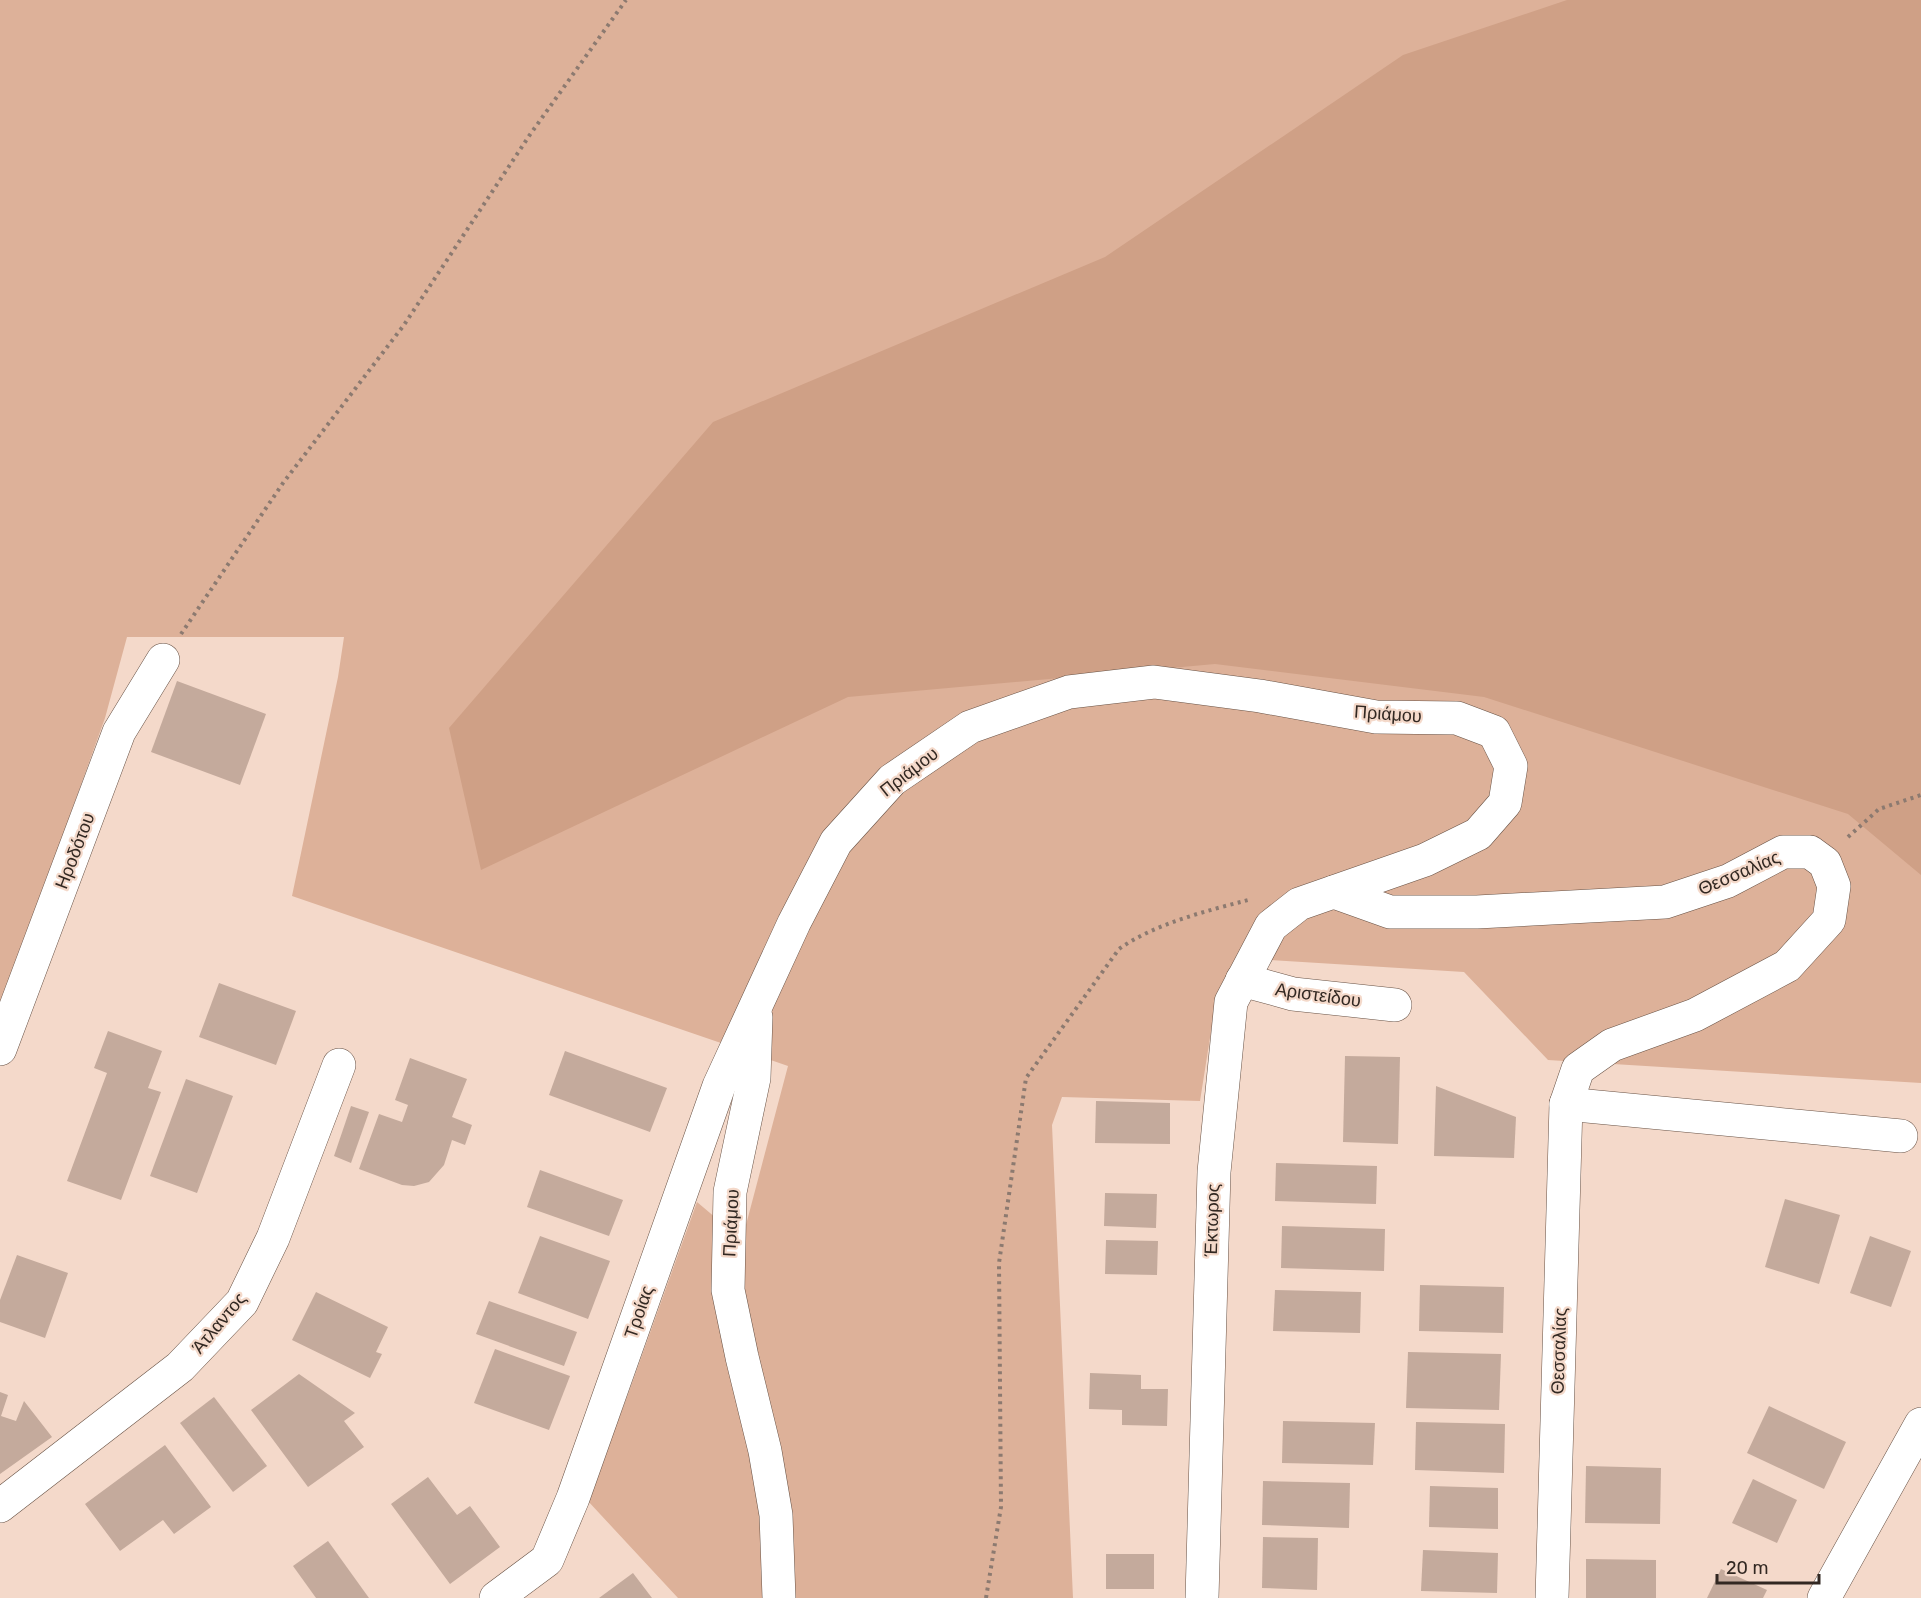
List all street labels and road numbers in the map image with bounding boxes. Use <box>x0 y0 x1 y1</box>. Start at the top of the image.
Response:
street label: Πριάμου <box>1353 701 1423 727</box>
street label: Πριάμου <box>875 742 943 802</box>
street label: Ηροδότου <box>50 810 100 892</box>
street label: Θεσσαλίας <box>1695 846 1784 900</box>
street label: Αριστείδου <box>1274 978 1362 1012</box>
street label: Έκτωρος <box>1200 1183 1224 1258</box>
street label: Πριάμου <box>718 1189 744 1257</box>
street label: Τροίας <box>620 1282 658 1341</box>
street label: Άτλαντος <box>187 1288 251 1358</box>
street label: Θεσσαλίας <box>1546 1307 1572 1395</box>

